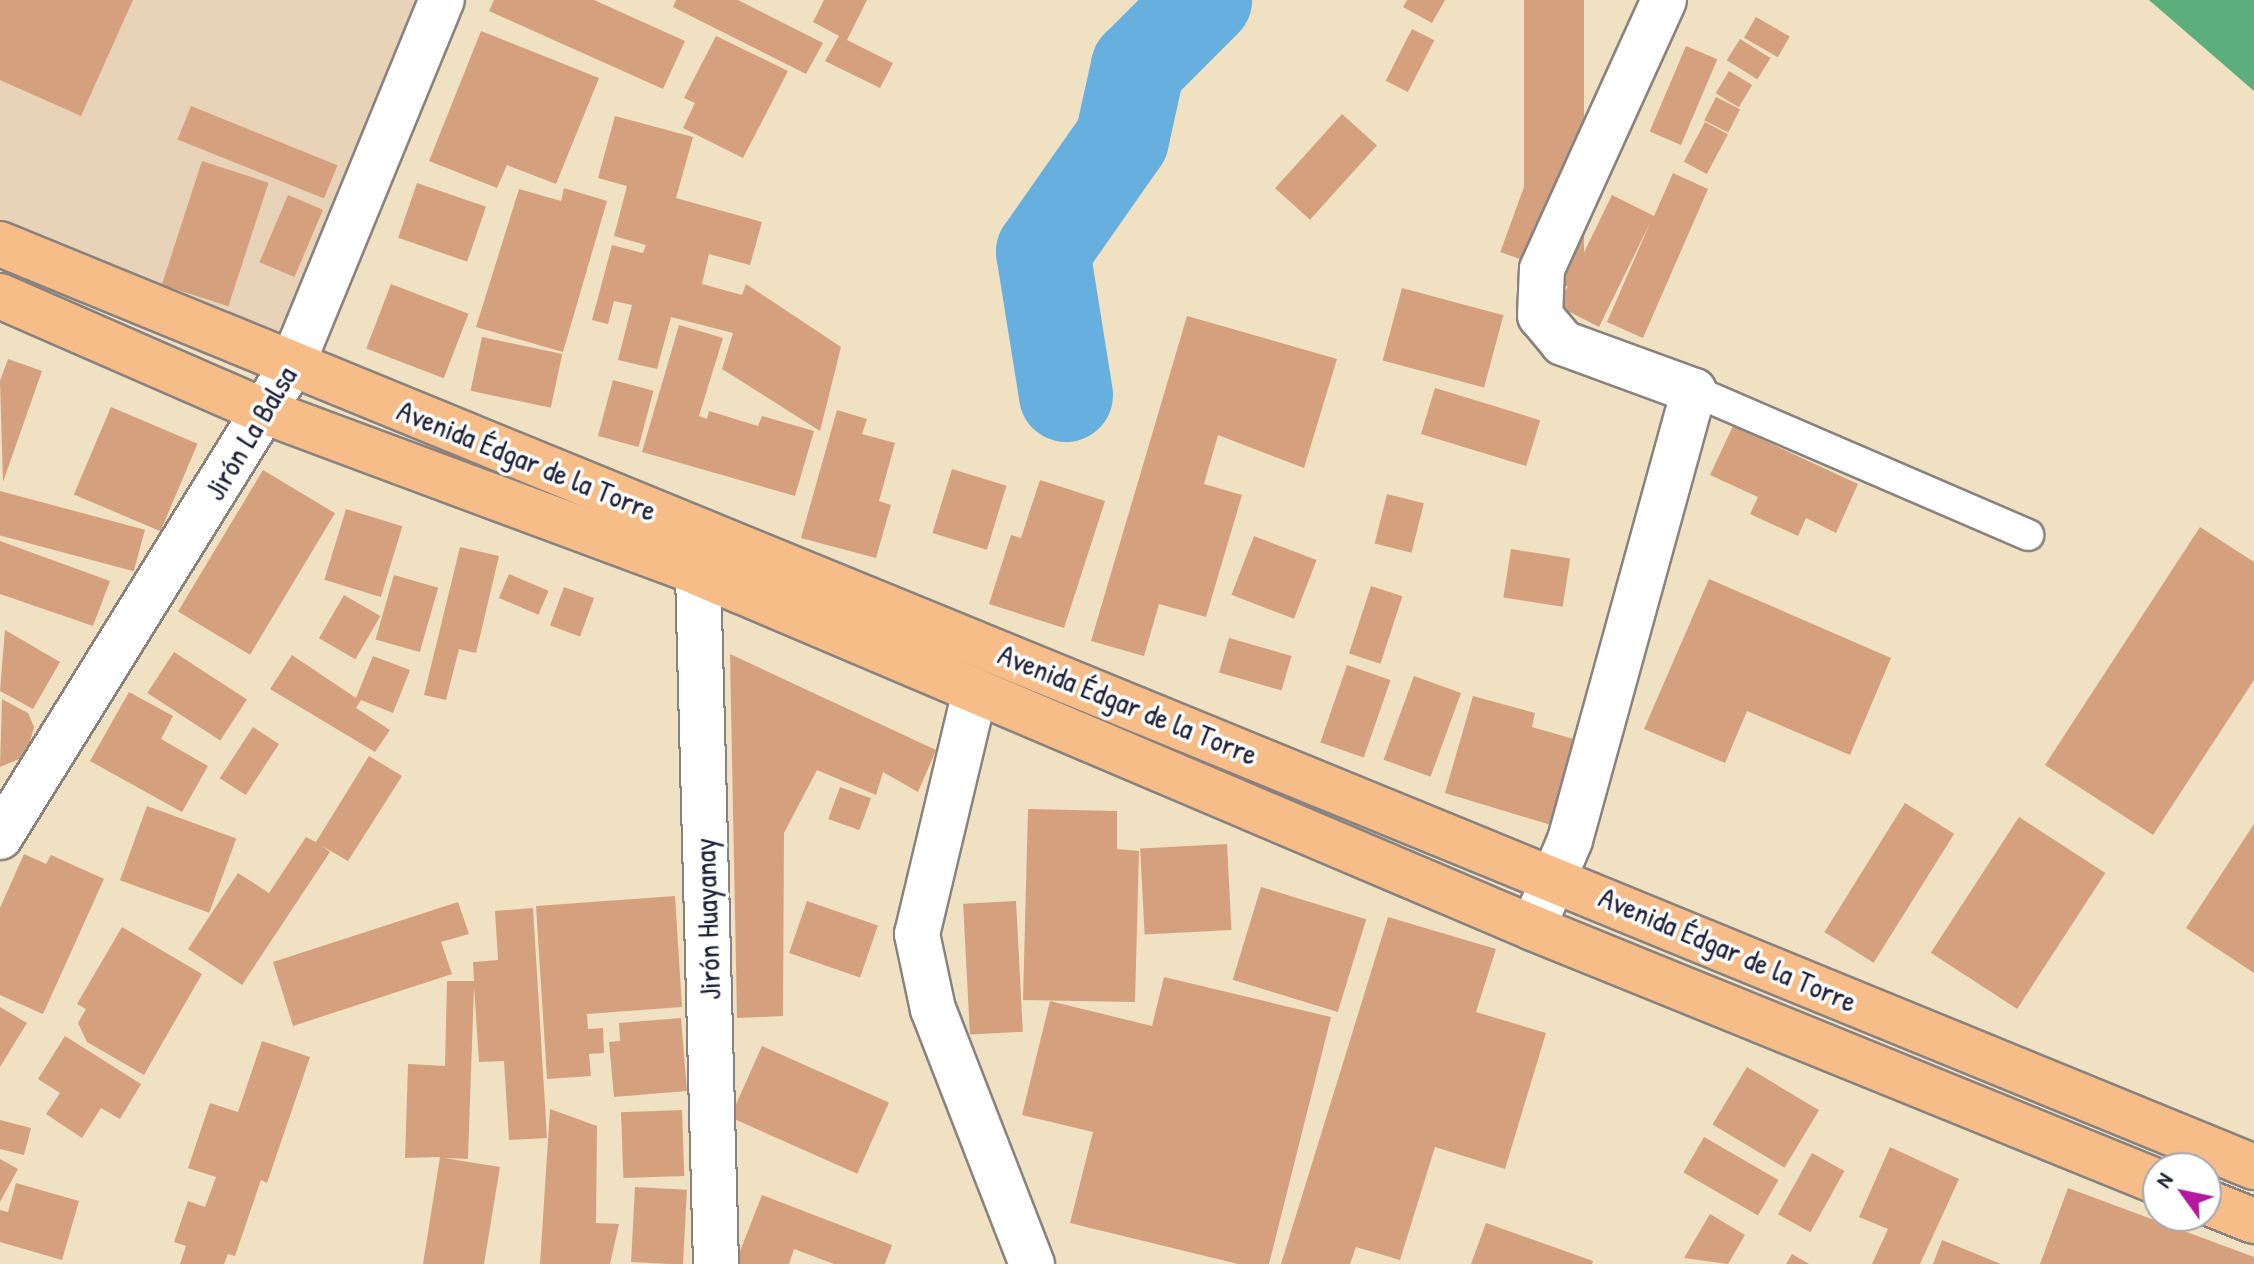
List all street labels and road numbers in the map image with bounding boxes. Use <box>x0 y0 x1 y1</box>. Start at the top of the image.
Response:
street label: Jirón La Balsa <box>196 359 304 507</box>
street label: Avenida Édgar de la Torre <box>392 392 662 528</box>
street label: Avenida Édgar de la Torre <box>993 636 1263 772</box>
street label: Jirón Huayanay <box>686 837 728 1001</box>
street label: Avenida Édgar de la Torre <box>1594 878 1862 1020</box>

